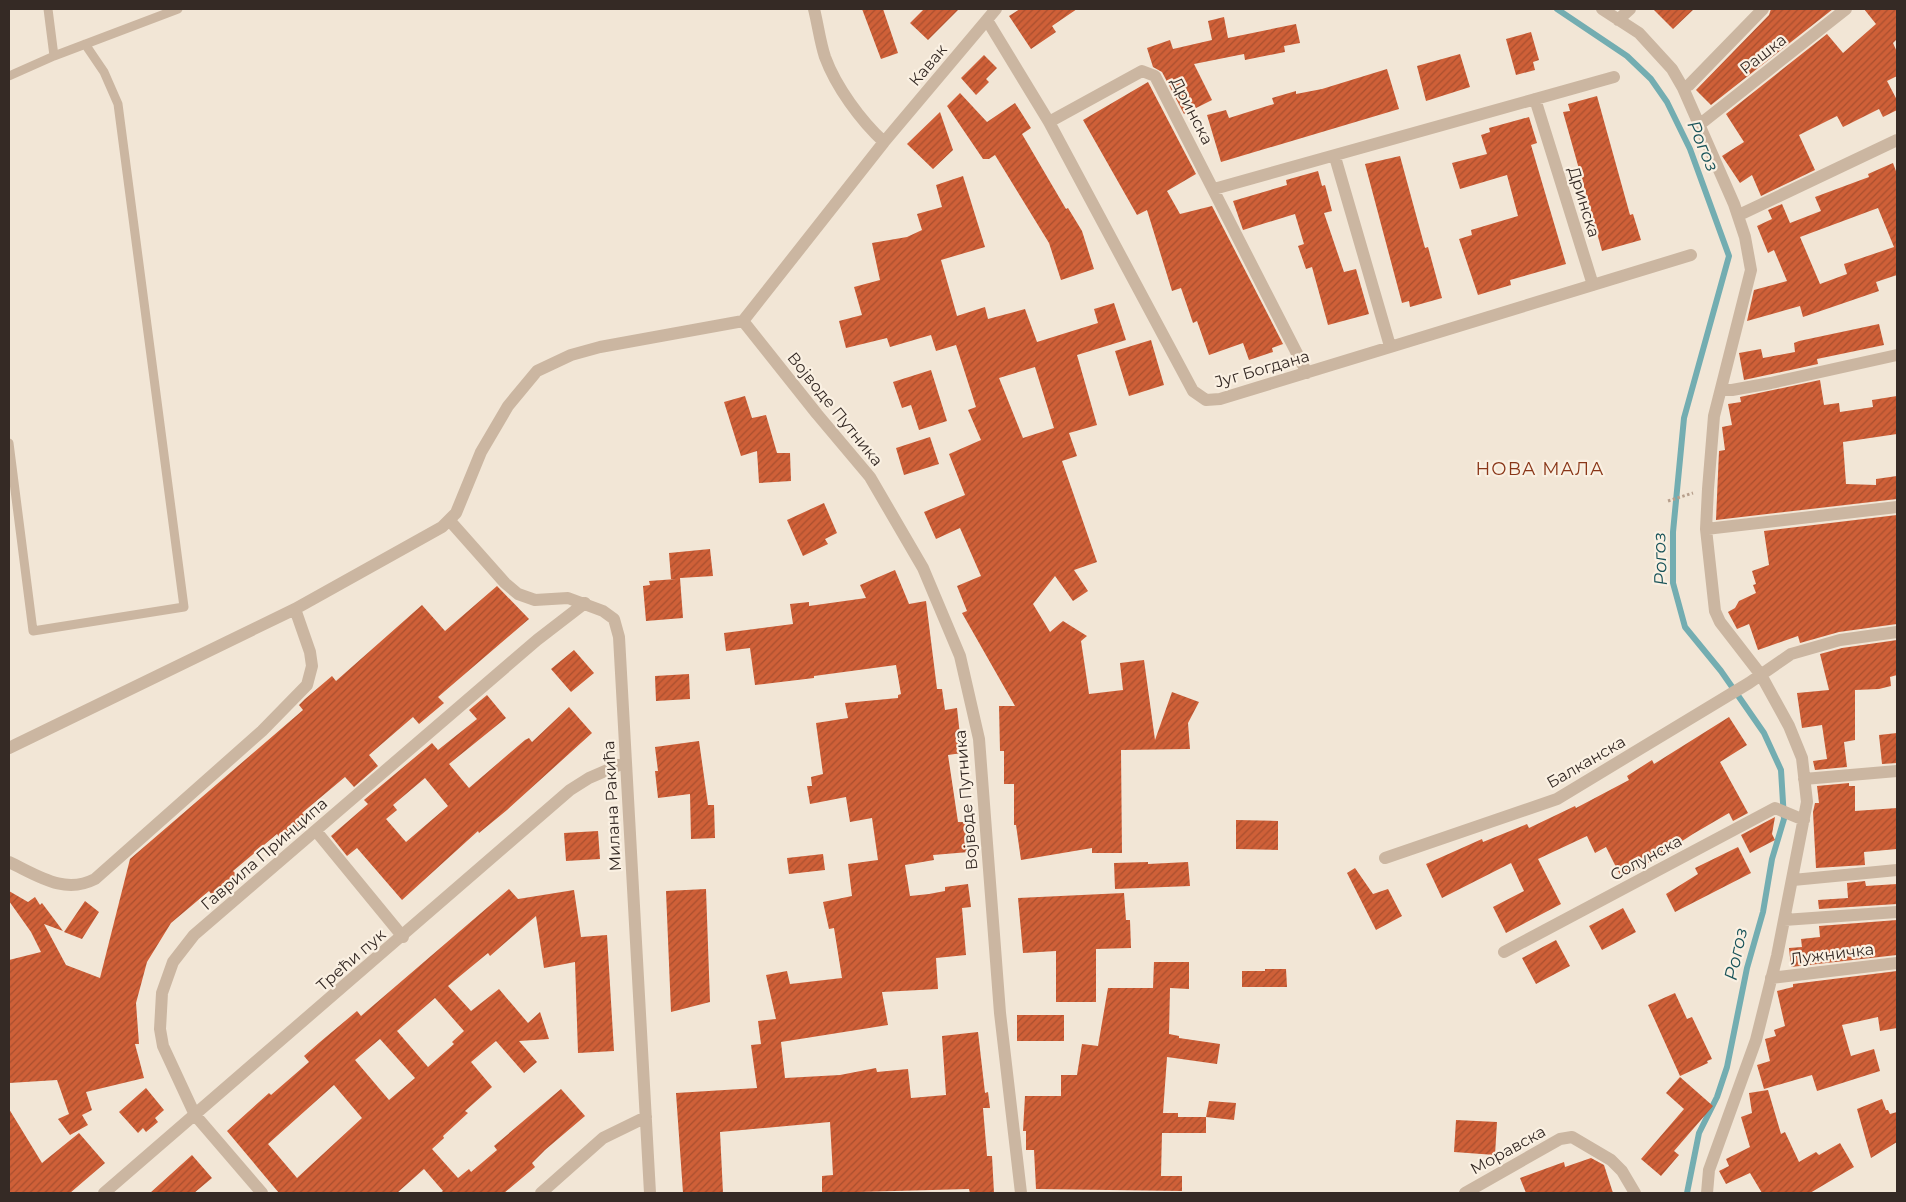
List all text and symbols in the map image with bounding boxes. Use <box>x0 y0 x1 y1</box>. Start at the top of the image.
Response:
street label: Рашка <box>1736 30 1790 78</box>
street label: Кавак <box>905 40 951 90</box>
street label: Дринска <box>1167 74 1217 148</box>
water label: Рогоз <box>1682 117 1724 175</box>
street label: Дринска <box>1564 164 1604 240</box>
street label: Југ Богдана <box>1212 346 1312 392</box>
street label: Војводе Путника <box>783 348 887 470</box>
district label: НОВА МАЛА <box>1476 458 1604 480</box>
water label: Рогоз <box>1648 532 1672 586</box>
street label: Војводе Путника <box>950 729 982 871</box>
street label: Балканска <box>1543 732 1629 792</box>
street label: Милана Ракића <box>599 740 625 872</box>
street label: Гаврила Принципа <box>197 794 331 914</box>
street label: Солунска <box>1607 831 1685 885</box>
street label: Трећи пук <box>313 924 390 995</box>
water label: Рогоз <box>1720 926 1752 982</box>
street label: Лужничка <box>1789 939 1875 969</box>
street label: Моравска <box>1467 1122 1549 1178</box>

